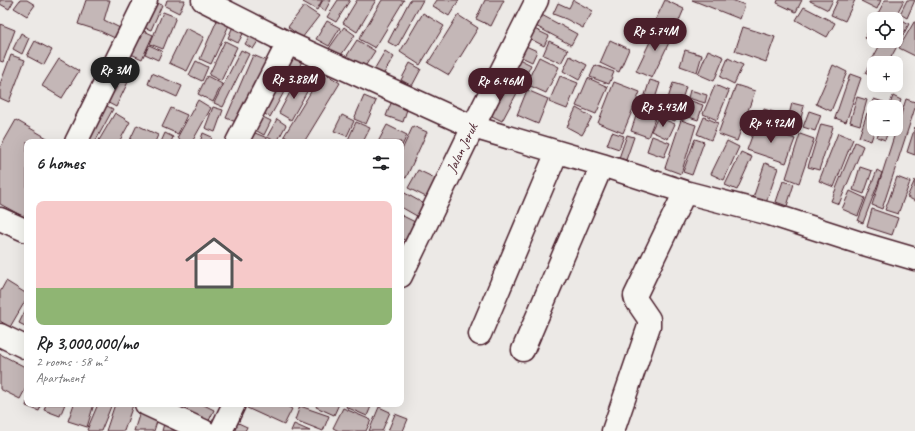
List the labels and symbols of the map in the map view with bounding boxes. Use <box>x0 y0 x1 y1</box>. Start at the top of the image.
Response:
pin: Rp 5.74M <box>614 18 696 52</box>
pin: Rp 3M <box>87 57 143 91</box>
pin: Rp 3.88M <box>253 66 335 100</box>
pin: Rp 6.46M <box>459 68 541 102</box>
pin: Rp 5.43M <box>622 94 704 128</box>
pin: Rp 4.92M <box>730 110 812 144</box>
street label: Jalan Jeruk <box>442 119 482 176</box>

